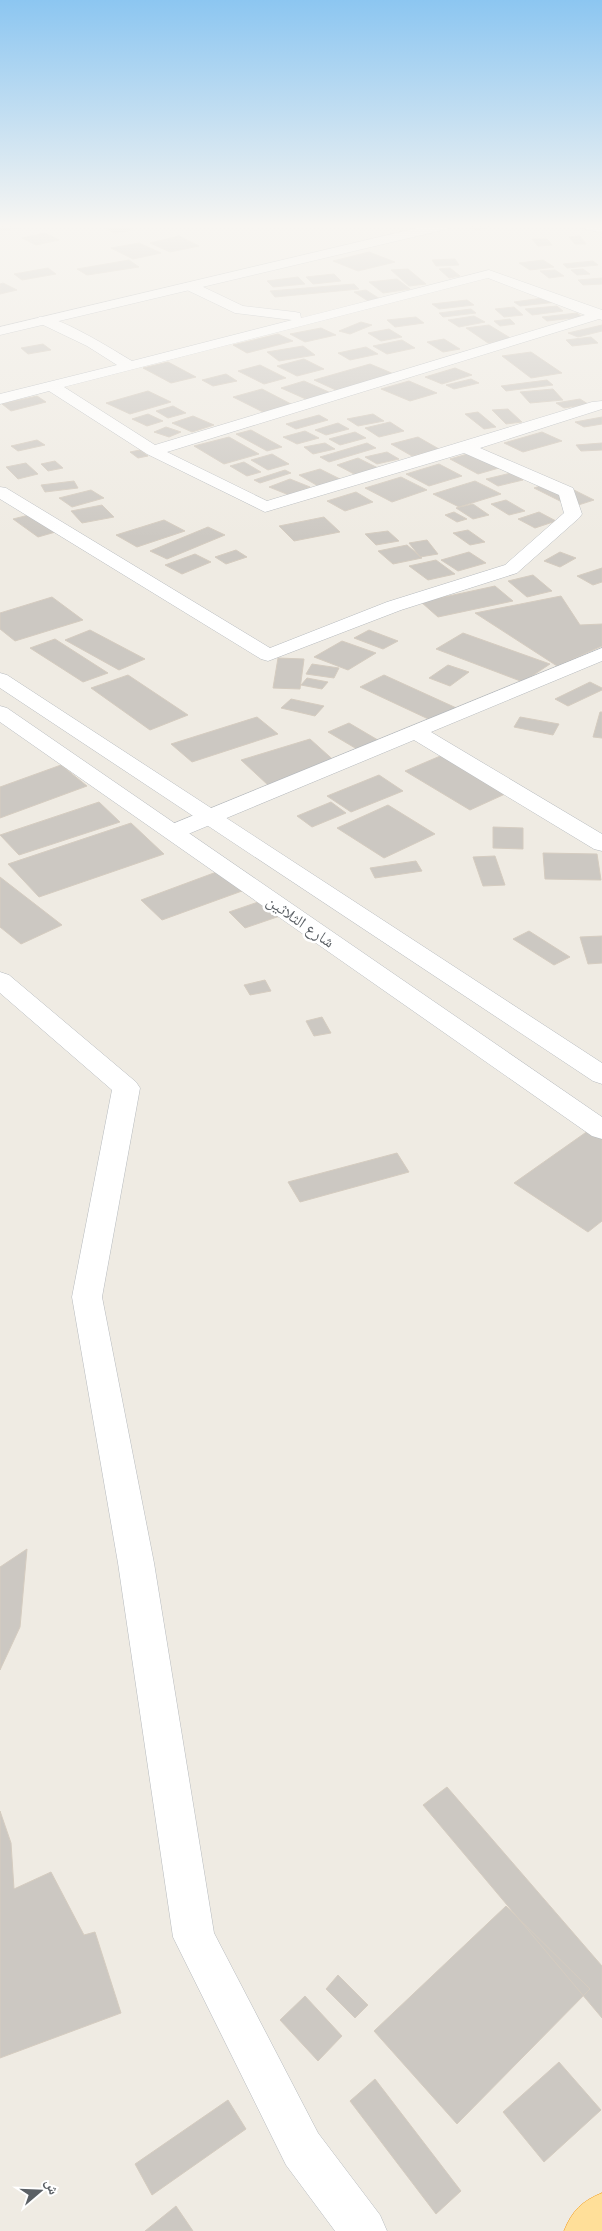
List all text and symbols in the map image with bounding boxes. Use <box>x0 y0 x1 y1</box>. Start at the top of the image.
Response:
street label: شارع الثلاثين <box>263 892 338 952</box>
north arrow <box>15 2166 65 2216</box>
text: ش <box>41 2177 62 2197</box>

